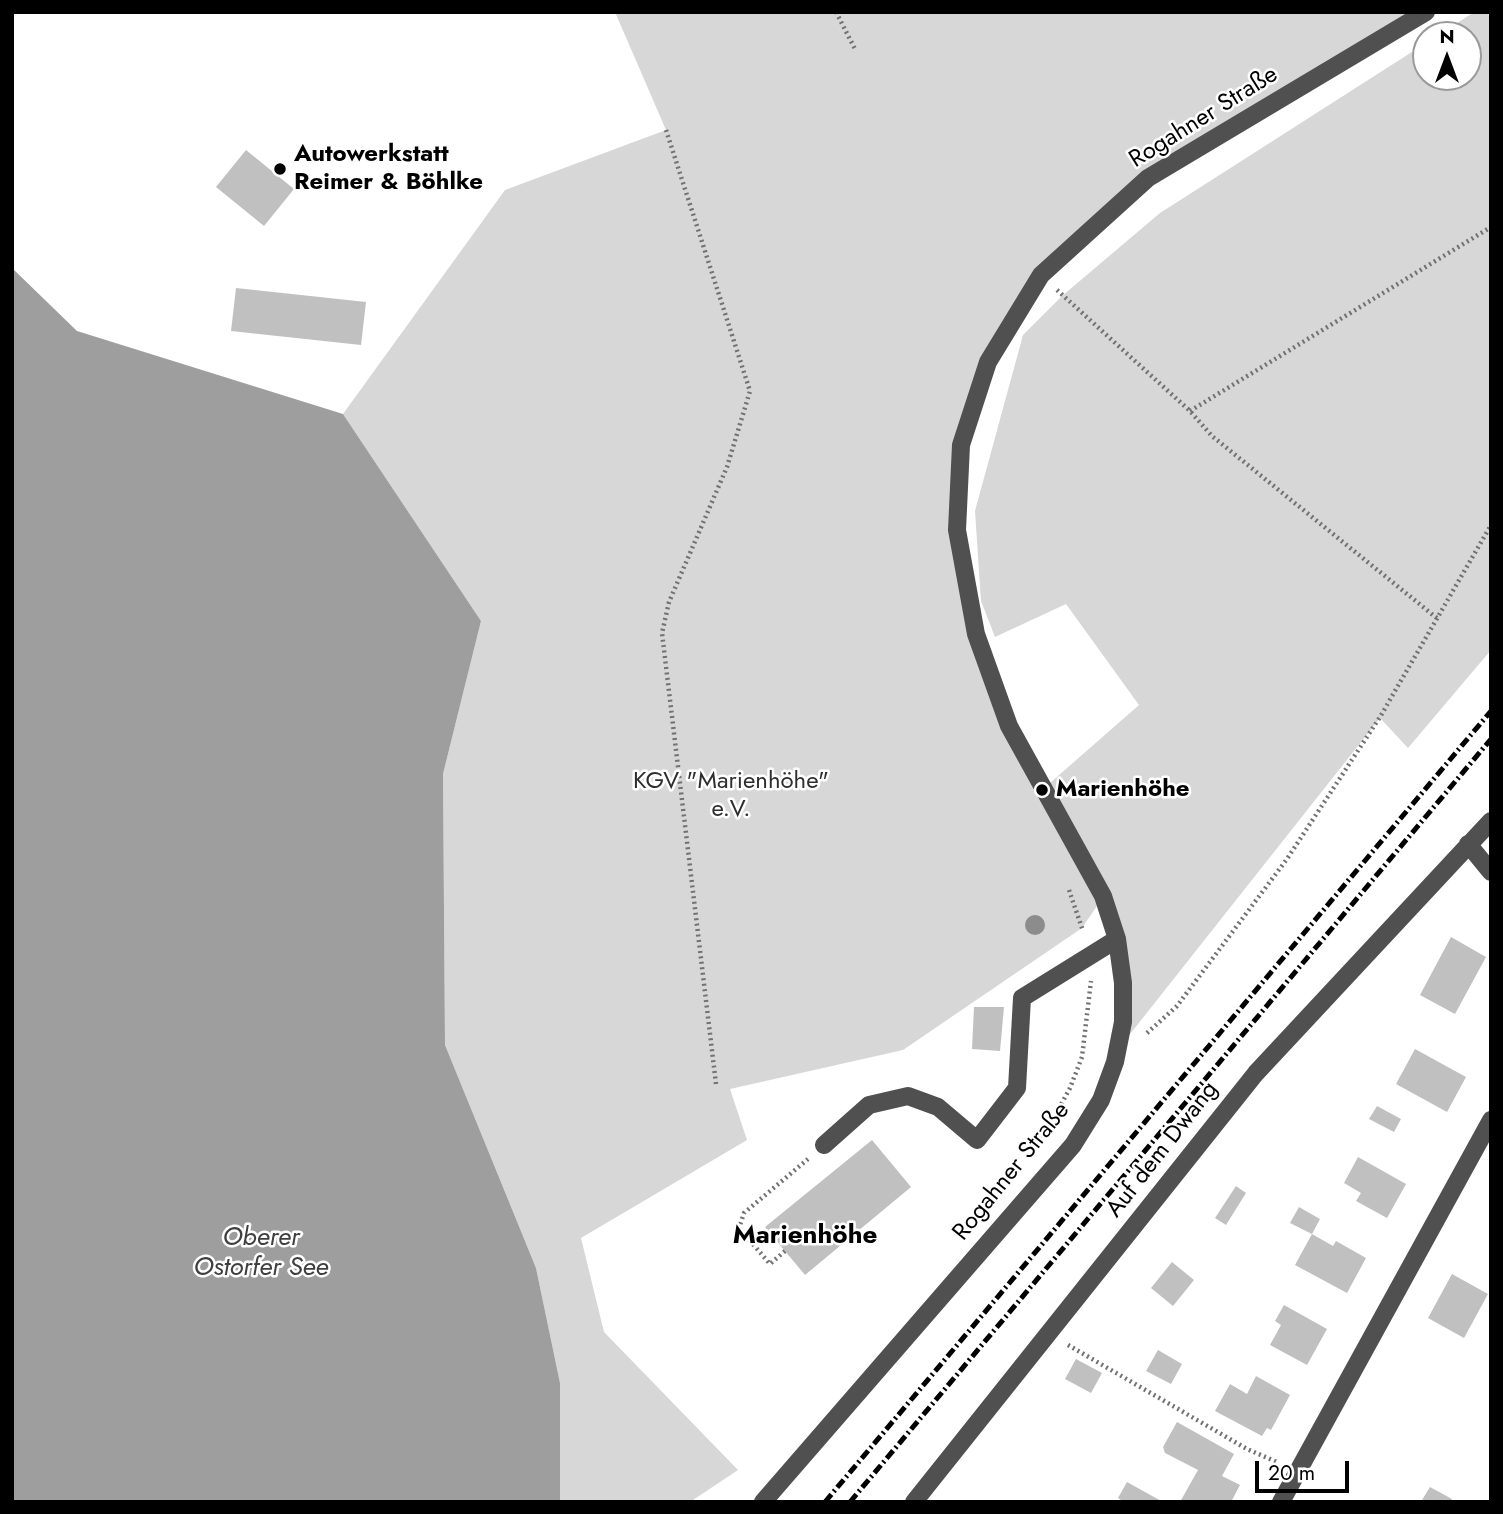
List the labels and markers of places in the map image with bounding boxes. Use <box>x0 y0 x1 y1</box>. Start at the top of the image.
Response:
place label: Autowerkstatt Reimer & Böhlke <box>294 141 483 197</box>
marker: Autowerkstatt Reimer & Böhlke <box>272 161 288 177</box>
place label: Marienhöhe <box>1056 776 1190 804</box>
marker: Marienhöhe <box>1034 782 1050 798</box>

